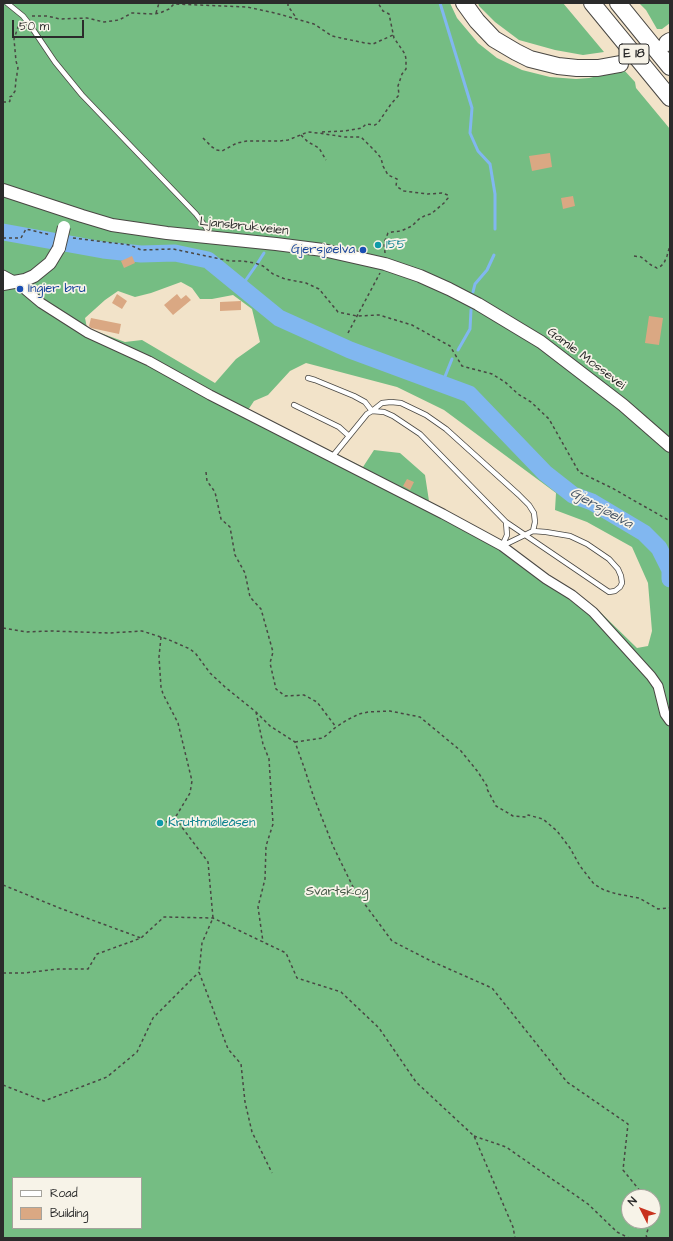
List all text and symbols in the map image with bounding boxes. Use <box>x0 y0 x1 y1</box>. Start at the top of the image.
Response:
scale bar <box>14 12 86 38</box>
text: 50 m <box>19 18 49 35</box>
road number: E 18 <box>619 44 649 64</box>
street label: Ljansbrukveien <box>199 215 289 239</box>
place label: 155 <box>386 237 406 253</box>
marker: 155 <box>373 240 383 250</box>
place label: Gjersjøelva <box>291 242 355 258</box>
marker: Gjersjøelva <box>358 245 368 255</box>
place label: Ingier bru <box>28 281 86 297</box>
marker: Ingier bru <box>15 284 25 294</box>
street label: Gamle Mossevei <box>544 325 628 393</box>
water label: Gjersjøelva <box>567 485 635 533</box>
place label: Kruttmølleåsen <box>168 815 255 831</box>
marker: Kruttmølleåsen <box>155 818 165 828</box>
park label: Svartskog <box>306 884 368 900</box>
legend <box>12 1177 142 1229</box>
text: Road <box>50 1185 78 1202</box>
north arrow <box>621 1189 661 1229</box>
text: N <box>625 1194 640 1209</box>
text: Building <box>50 1205 88 1222</box>

